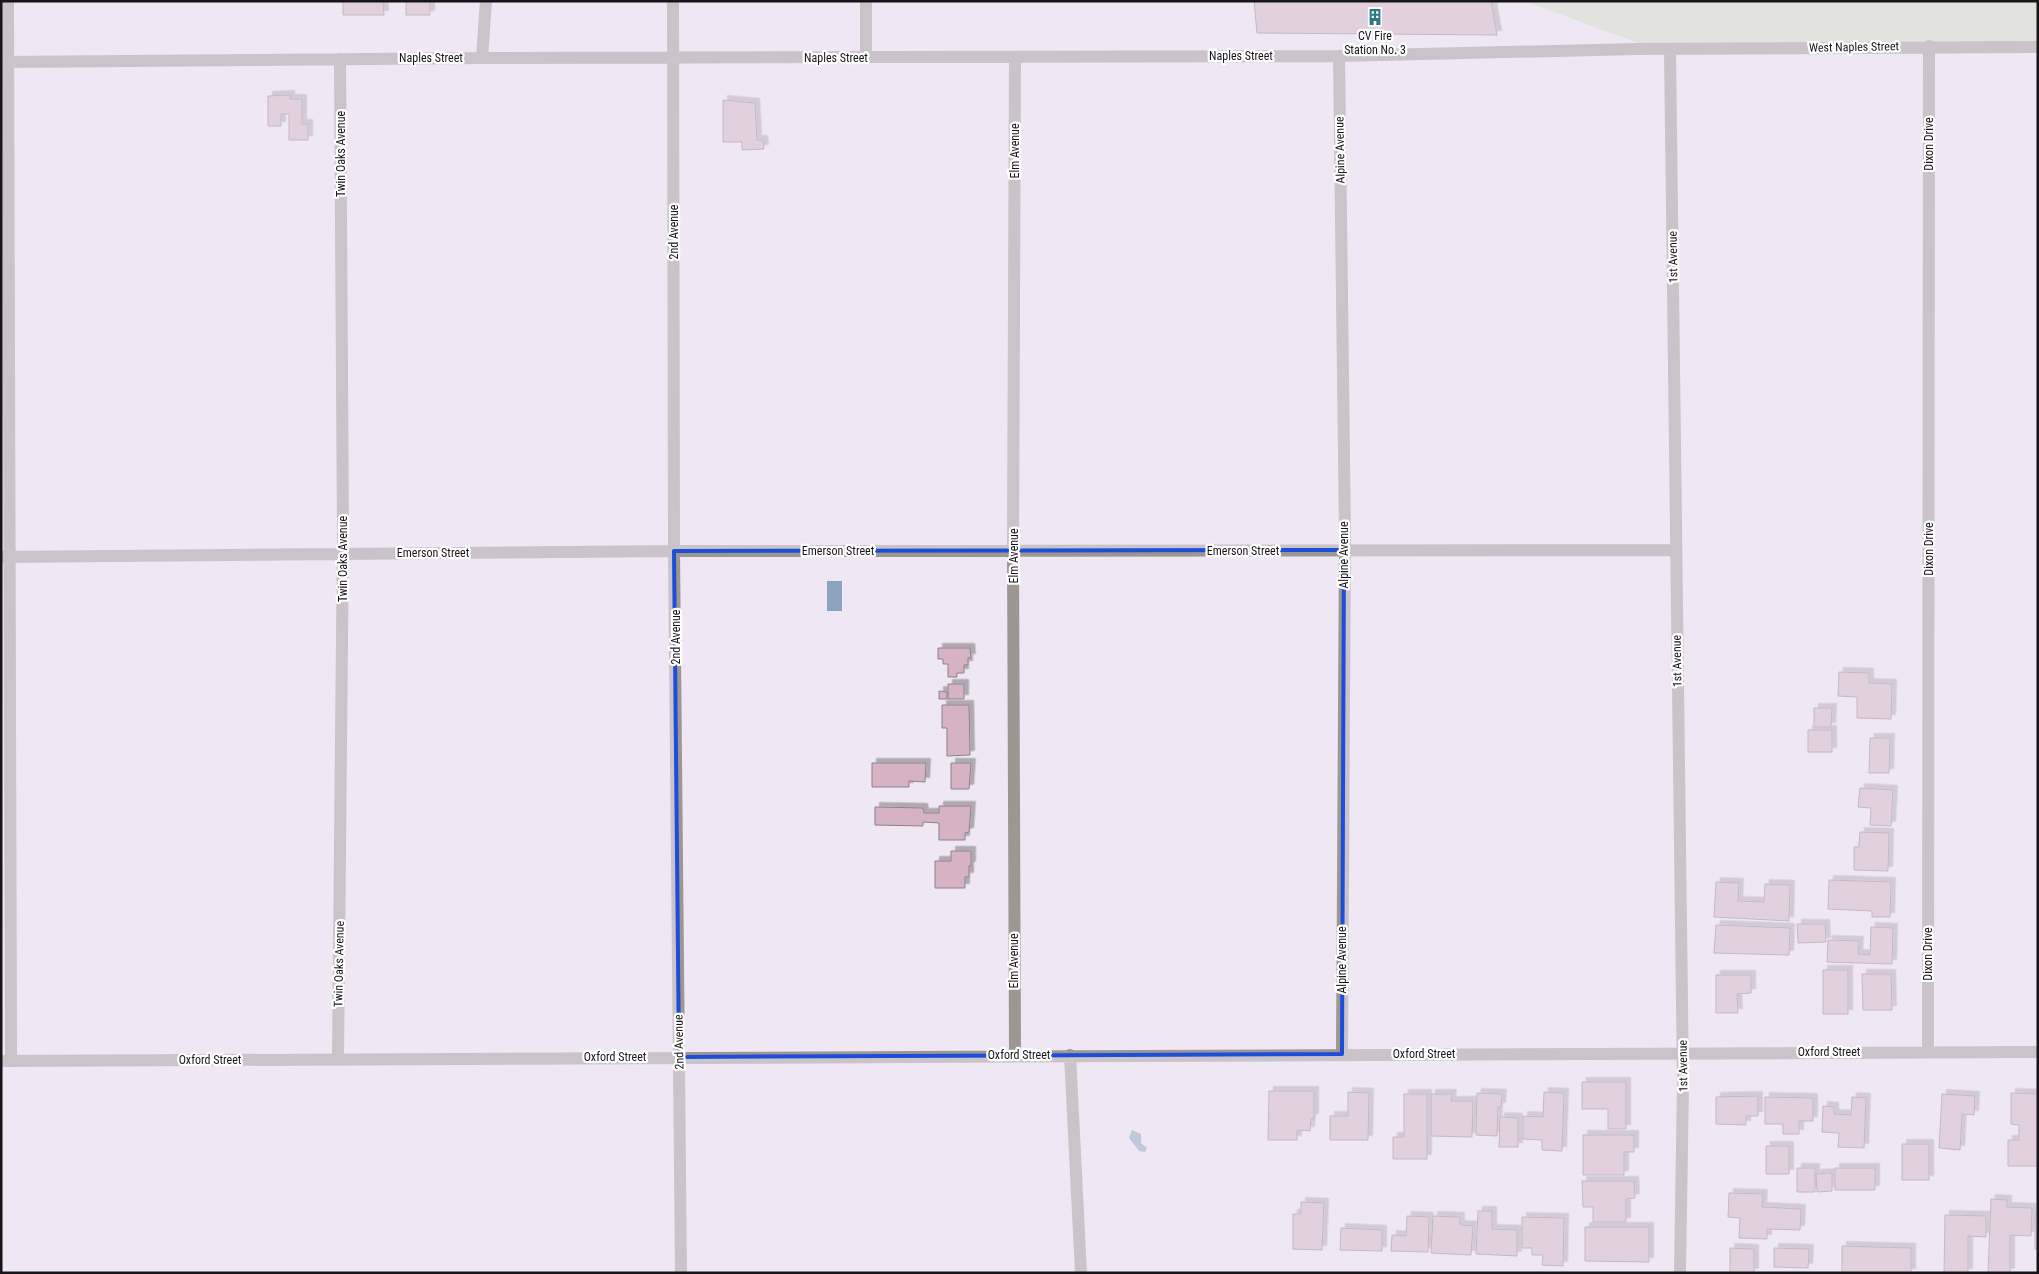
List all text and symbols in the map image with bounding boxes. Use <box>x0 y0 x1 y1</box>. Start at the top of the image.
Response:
building icon: CV Fire Station No. 3 <box>1365 7 1385 27</box>
place label: CV Fire Station No. 3 <box>1344 29 1406 57</box>
street label: West Naples Street <box>1809 39 1900 55</box>
street label: Naples Street <box>1209 49 1273 63</box>
street label: Naples Street <box>399 51 463 65</box>
street label: Naples Street <box>804 51 868 65</box>
street label: Twin Oaks Avenue <box>334 111 348 197</box>
street label: Alpine Avenue <box>1332 116 1348 184</box>
street label: Dixon Drive <box>1922 117 1936 171</box>
street label: Elm Avenue <box>1008 123 1022 179</box>
street label: 2nd Avenue <box>667 204 681 260</box>
street label: 1st Avenue <box>1666 230 1680 283</box>
street label: Twin Oaks Avenue <box>336 516 350 602</box>
street label: Alpine Avenue <box>1337 521 1351 589</box>
street label: Dixon Drive <box>1922 522 1936 576</box>
street label: Elm Avenue <box>1007 528 1021 584</box>
street label: Emerson Street <box>802 544 875 558</box>
street label: Emerson Street <box>1207 544 1280 558</box>
street label: Emerson Street <box>397 546 470 560</box>
street label: 2nd Avenue <box>669 609 683 665</box>
street label: 1st Avenue <box>1670 634 1684 687</box>
street label: Twin Oaks Avenue <box>331 920 347 1007</box>
street label: Alpine Avenue <box>1335 926 1349 994</box>
street label: Dixon Drive <box>1921 927 1935 981</box>
street label: Elm Avenue <box>1007 933 1021 989</box>
street label: 2nd Avenue <box>672 1014 686 1070</box>
street label: 1st Avenue <box>1676 1039 1690 1092</box>
street label: Oxford Street <box>1798 1045 1861 1059</box>
street label: Oxford Street <box>1393 1047 1456 1061</box>
street label: Oxford Street <box>988 1048 1051 1062</box>
street label: Oxford Street <box>584 1050 647 1064</box>
street label: Oxford Street <box>179 1053 242 1067</box>

